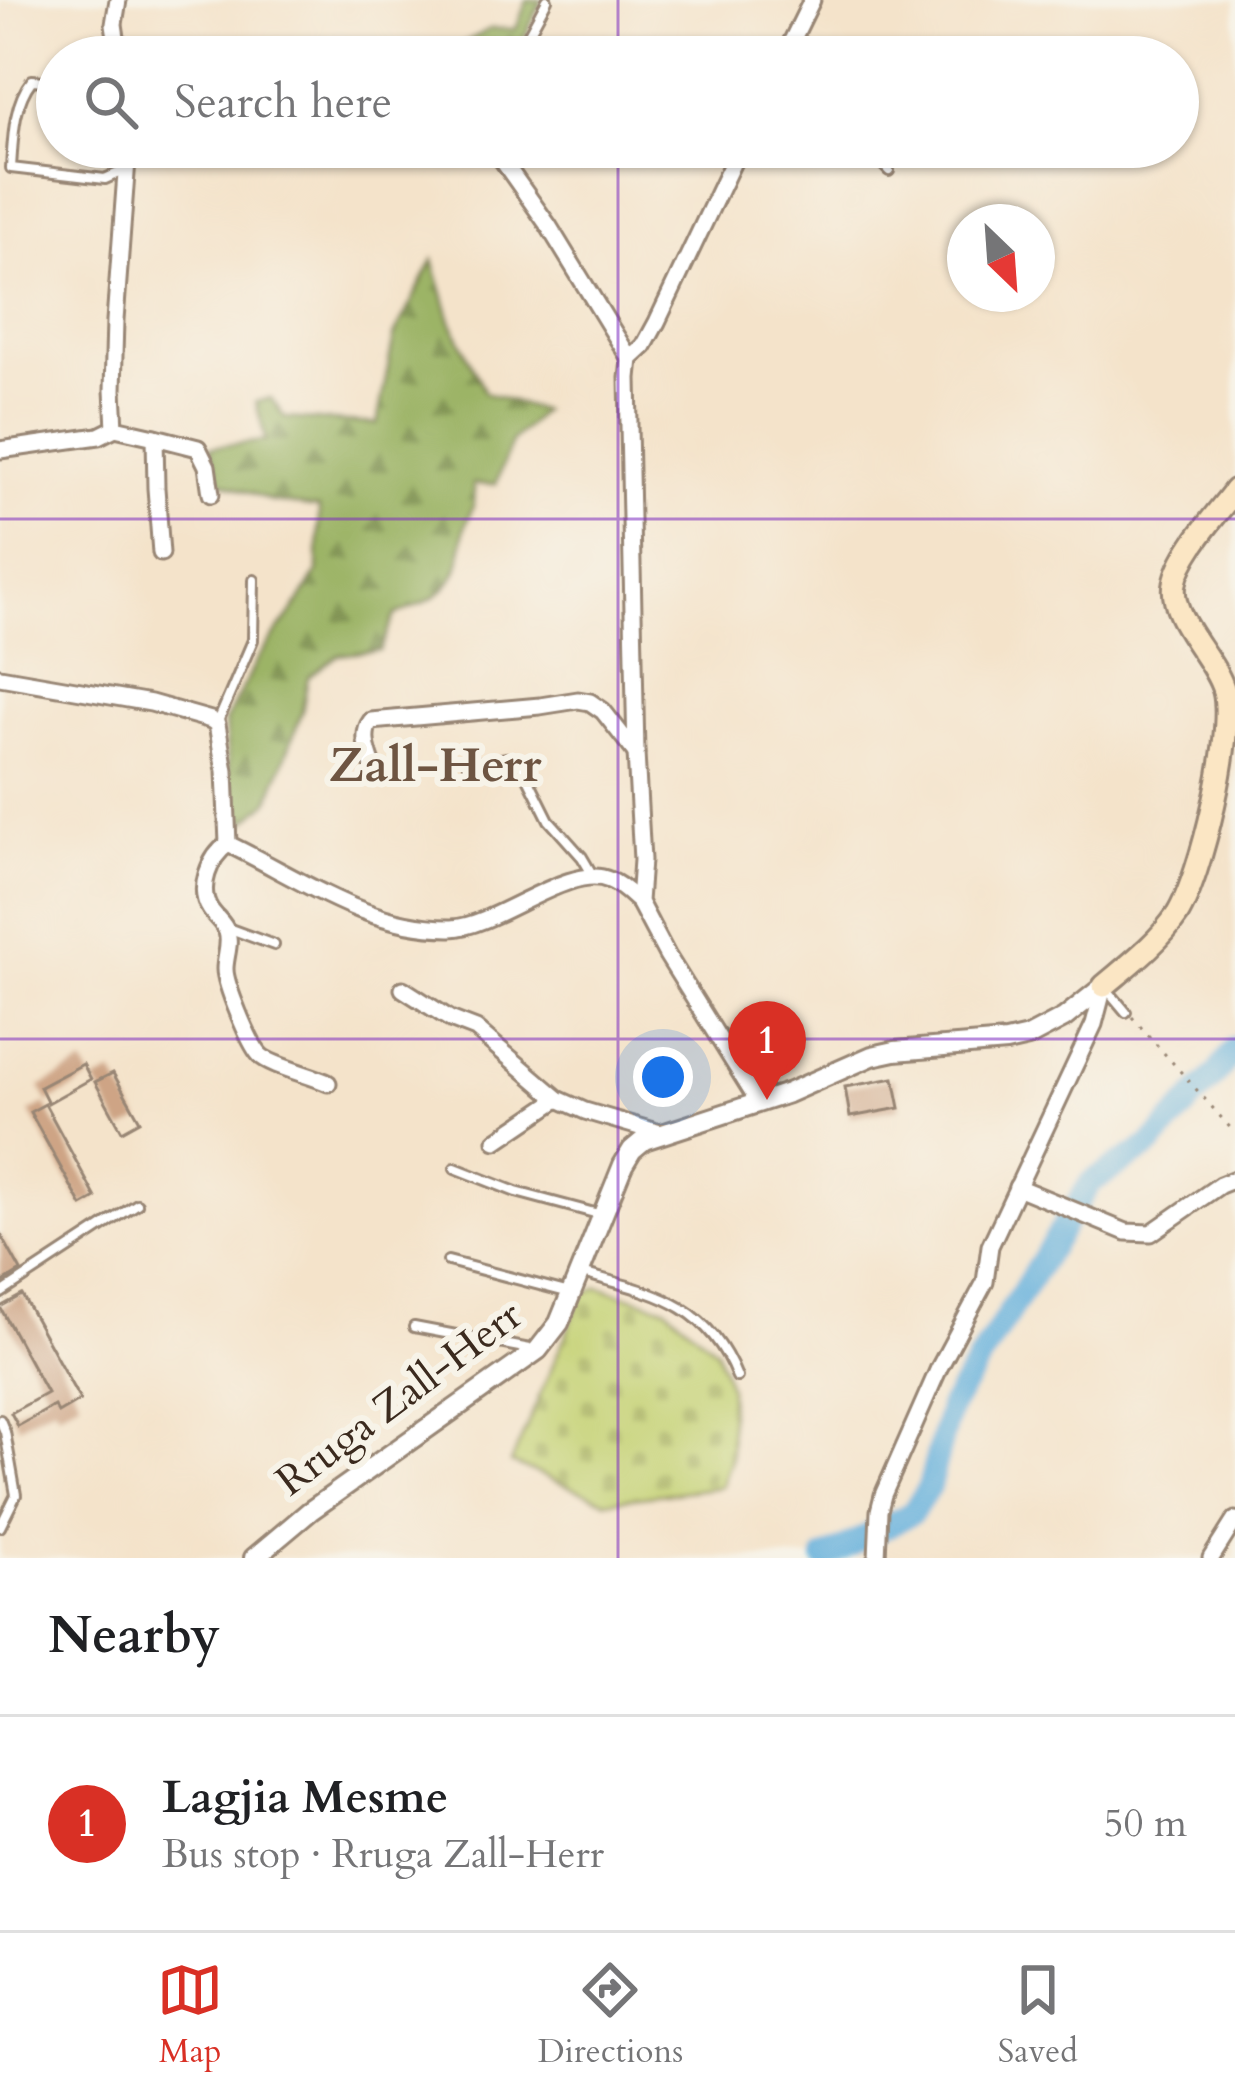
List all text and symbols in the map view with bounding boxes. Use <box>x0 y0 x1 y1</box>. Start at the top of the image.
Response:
search box <box>36 36 1199 168</box>
icon: search <box>78 69 144 135</box>
text: Search here <box>174 72 392 133</box>
north arrow <box>947 204 1055 312</box>
district label: Zall-Herr <box>328 733 542 798</box>
pin: 1 <box>728 1001 806 1100</box>
your location <box>633 1047 693 1107</box>
street label: Rruga Zall-Herr <box>265 1287 534 1509</box>
text: Nearby <box>48 1601 220 1671</box>
text: Lagjia Mesme <box>162 1767 448 1828</box>
text: 1 <box>77 1797 97 1850</box>
text: 50 m <box>1104 1797 1187 1850</box>
text: Bus stop · Rruga Zall-Herr <box>162 1828 604 1881</box>
tab: Map <box>157 1957 223 2074</box>
tab: Directions <box>538 1957 683 2074</box>
tab: Saved <box>998 1957 1078 2074</box>

